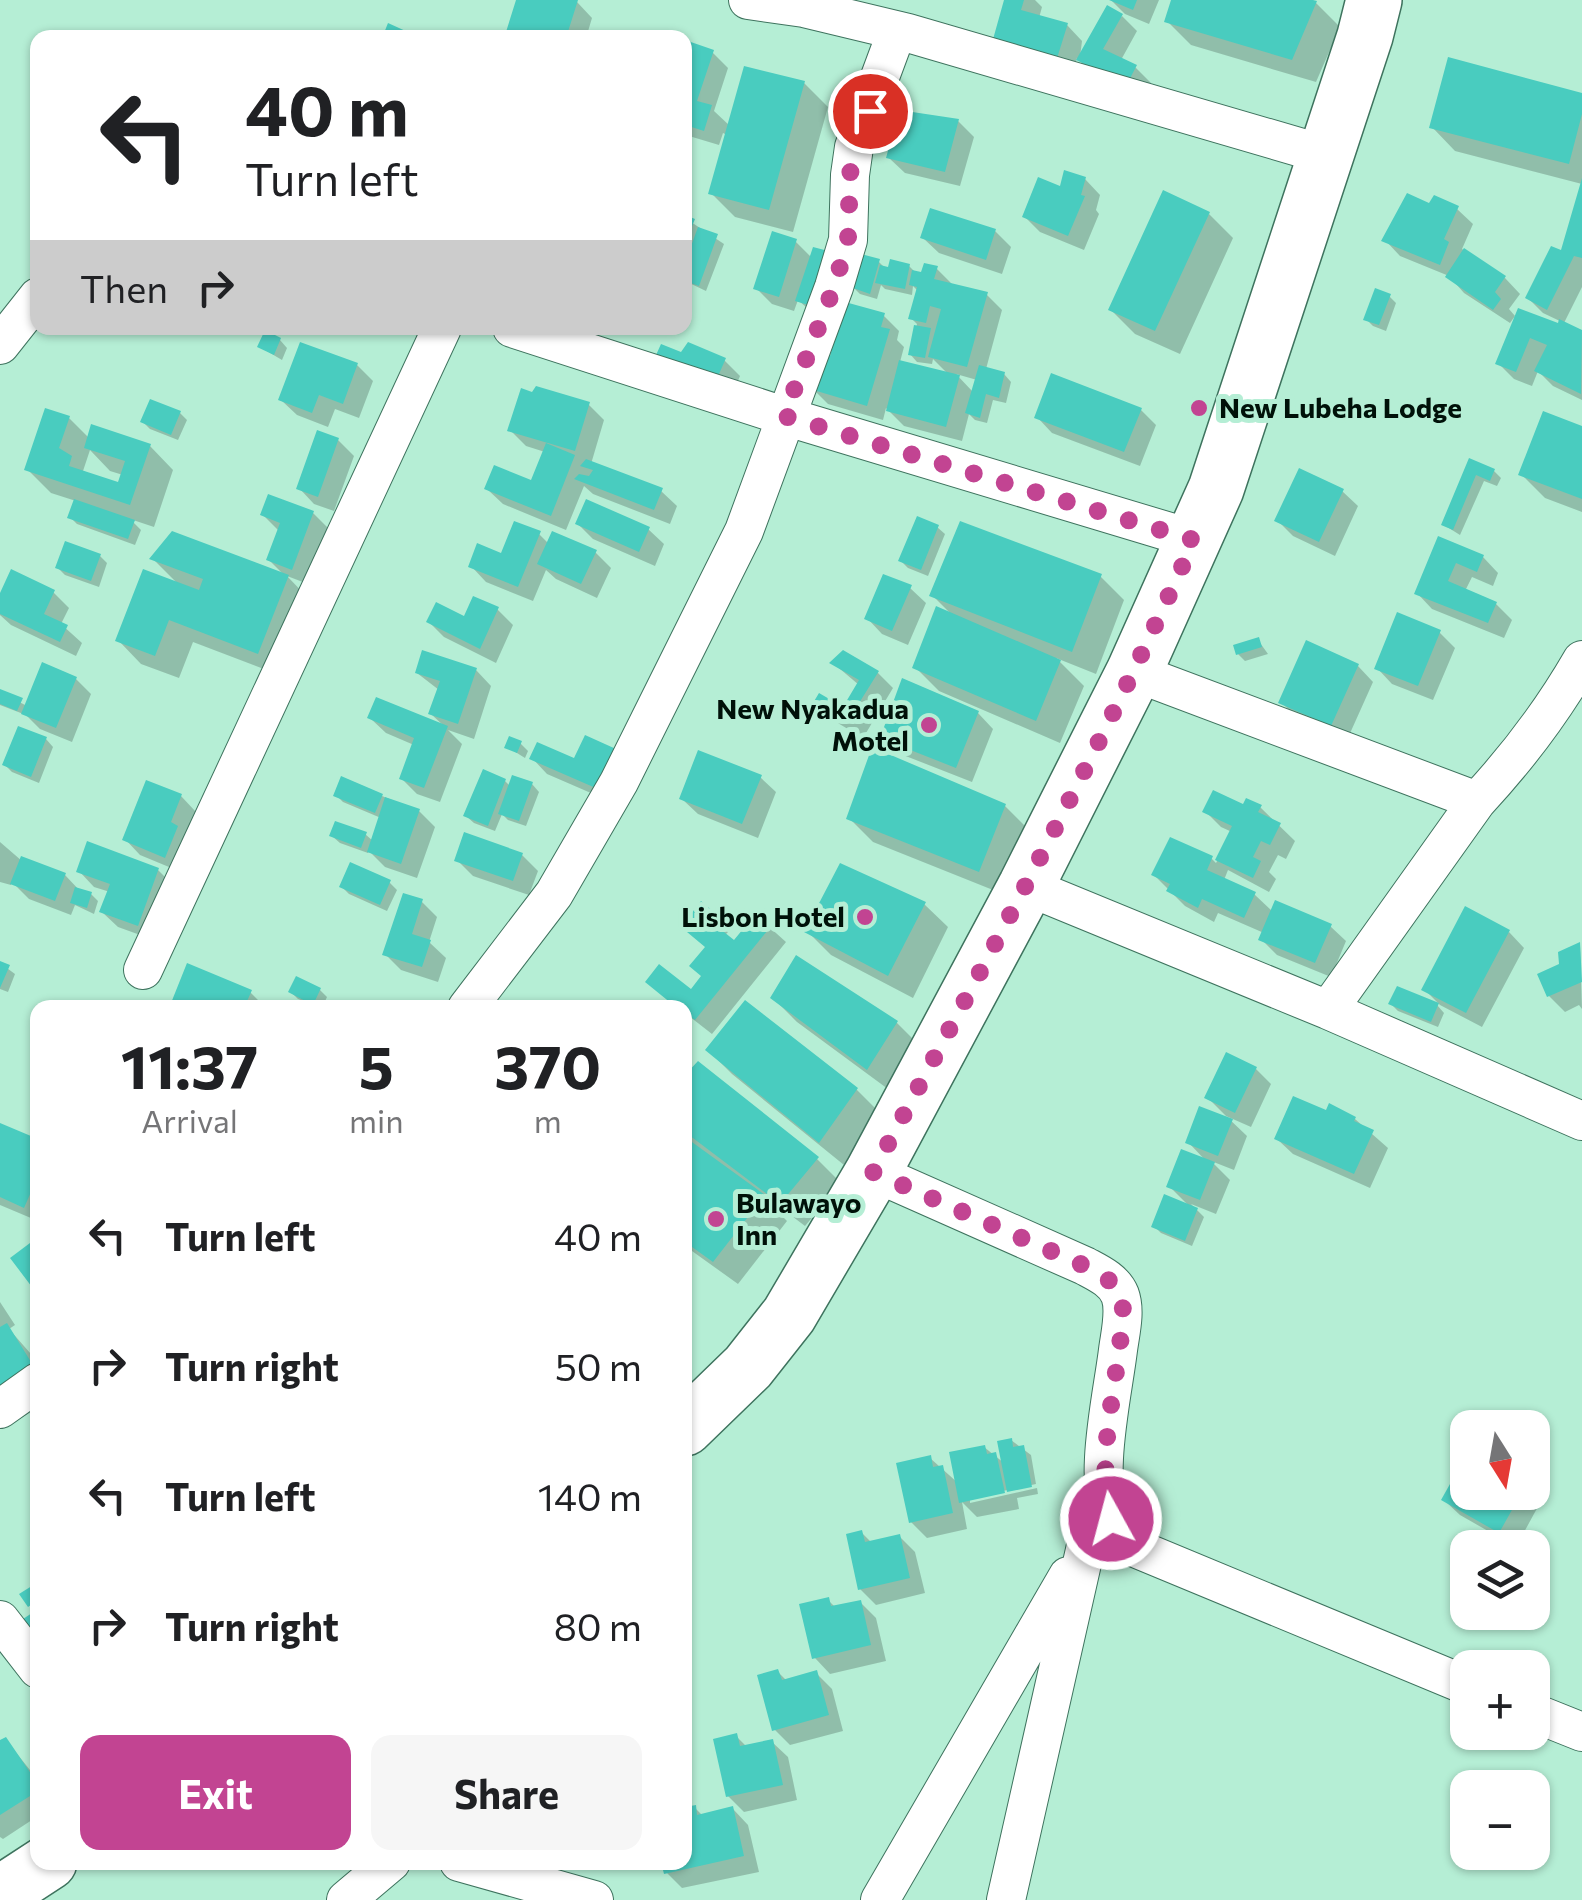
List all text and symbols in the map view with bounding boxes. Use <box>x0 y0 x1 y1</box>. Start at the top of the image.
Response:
text: 40 m <box>245 65 409 150</box>
pin <box>828 69 913 154</box>
icon: left <box>80 70 210 200</box>
icon: arrive <box>843 84 898 139</box>
text: Turn left <box>245 150 419 205</box>
icon: right <box>188 260 243 315</box>
text: Then <box>80 264 168 311</box>
place label: New Lubeha Lodge <box>1219 390 1462 424</box>
marker: New Lubeha Lodge <box>1188 397 1210 419</box>
place label: New Nyakadua Motel <box>716 691 909 757</box>
marker: New Nyakadua Motel <box>918 714 940 736</box>
place label: Lisbon Hotel <box>681 899 845 933</box>
marker: Lisbon Hotel <box>854 906 876 928</box>
text: 11:37 <box>121 1028 258 1101</box>
text: 5 <box>359 1028 394 1101</box>
text: 370 <box>494 1028 601 1101</box>
text: Arrival <box>141 1100 238 1140</box>
text: min <box>349 1100 404 1140</box>
text: m <box>534 1100 562 1140</box>
place label: Bulawayo Inn <box>736 1185 861 1251</box>
icon: left <box>80 1208 135 1263</box>
marker: Bulawayo Inn <box>705 1208 727 1230</box>
text: Turn left <box>165 1212 316 1259</box>
text: 40 m <box>554 1212 642 1259</box>
icon: right <box>80 1338 135 1393</box>
text: Turn right <box>165 1342 339 1389</box>
text: 50 m <box>555 1342 642 1389</box>
north arrow <box>1450 1410 1550 1510</box>
map controls <box>1450 1410 1550 1870</box>
position arrow <box>1059 1467 1163 1571</box>
icon: left <box>80 1468 135 1523</box>
text: Turn left <box>165 1472 316 1519</box>
text: 140 m <box>538 1472 642 1519</box>
button: layers <box>1450 1530 1550 1630</box>
icon: right <box>80 1598 135 1653</box>
text: Turn right <box>165 1602 339 1649</box>
text: 80 m <box>554 1602 642 1649</box>
button: + <box>1450 1650 1550 1750</box>
button: Exit <box>80 1735 351 1850</box>
button: Share <box>371 1735 642 1850</box>
button: − <box>1450 1770 1550 1870</box>

